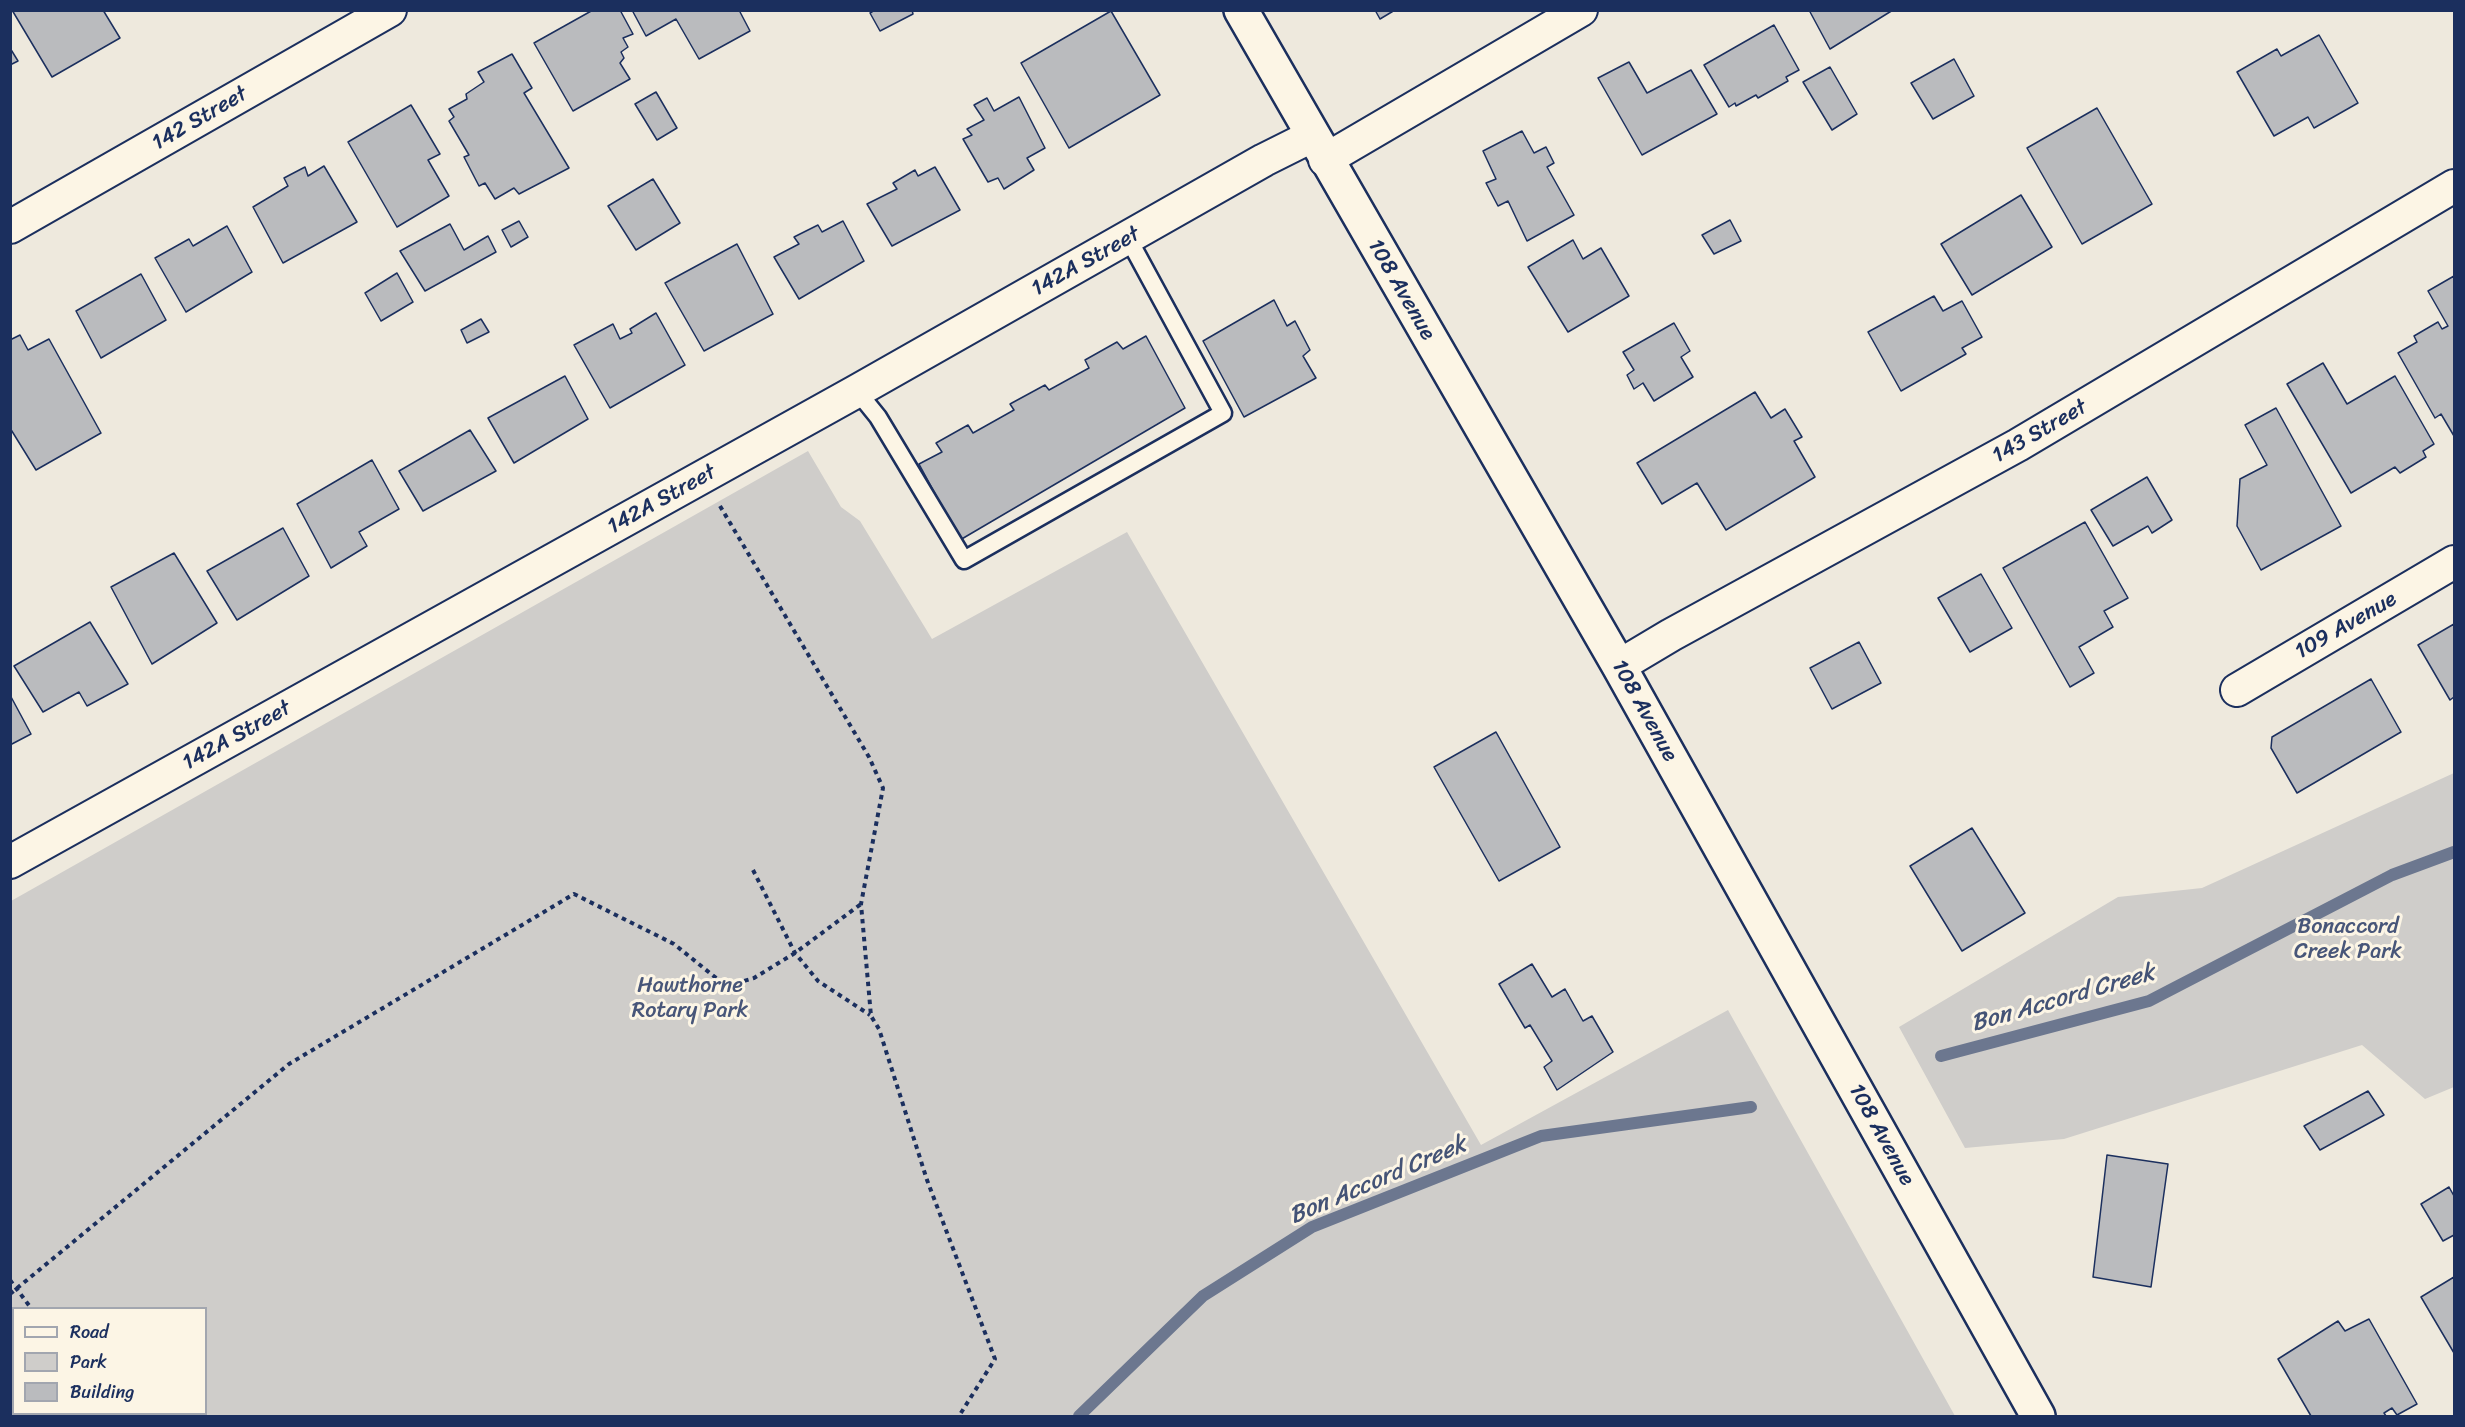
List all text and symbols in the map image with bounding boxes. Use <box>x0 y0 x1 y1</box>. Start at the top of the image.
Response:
street label: 142 Street <box>148 81 252 157</box>
street label: 142A Street <box>1027 221 1145 303</box>
street label: 108 Avenue <box>1361 235 1441 345</box>
street label: 143 Street <box>1988 394 2092 470</box>
street label: 142A Street <box>603 459 721 541</box>
street label: 109 Avenue <box>2291 586 2401 666</box>
street label: 108 Avenue <box>1605 655 1683 767</box>
street label: 142A Street <box>178 695 296 777</box>
park label: Bonaccord Creek Park <box>2294 914 2402 966</box>
water label: Bon Accord Creek <box>1968 959 2158 1039</box>
park label: Hawthorne Rotary Park <box>632 973 748 1024</box>
street label: 108 Avenue <box>1842 1079 1920 1191</box>
water label: Bon Accord Creek <box>1285 1131 1471 1231</box>
legend <box>12 1307 207 1415</box>
text: Road <box>70 1316 109 1348</box>
text: Park <box>70 1346 107 1378</box>
text: Building <box>70 1376 134 1408</box>

